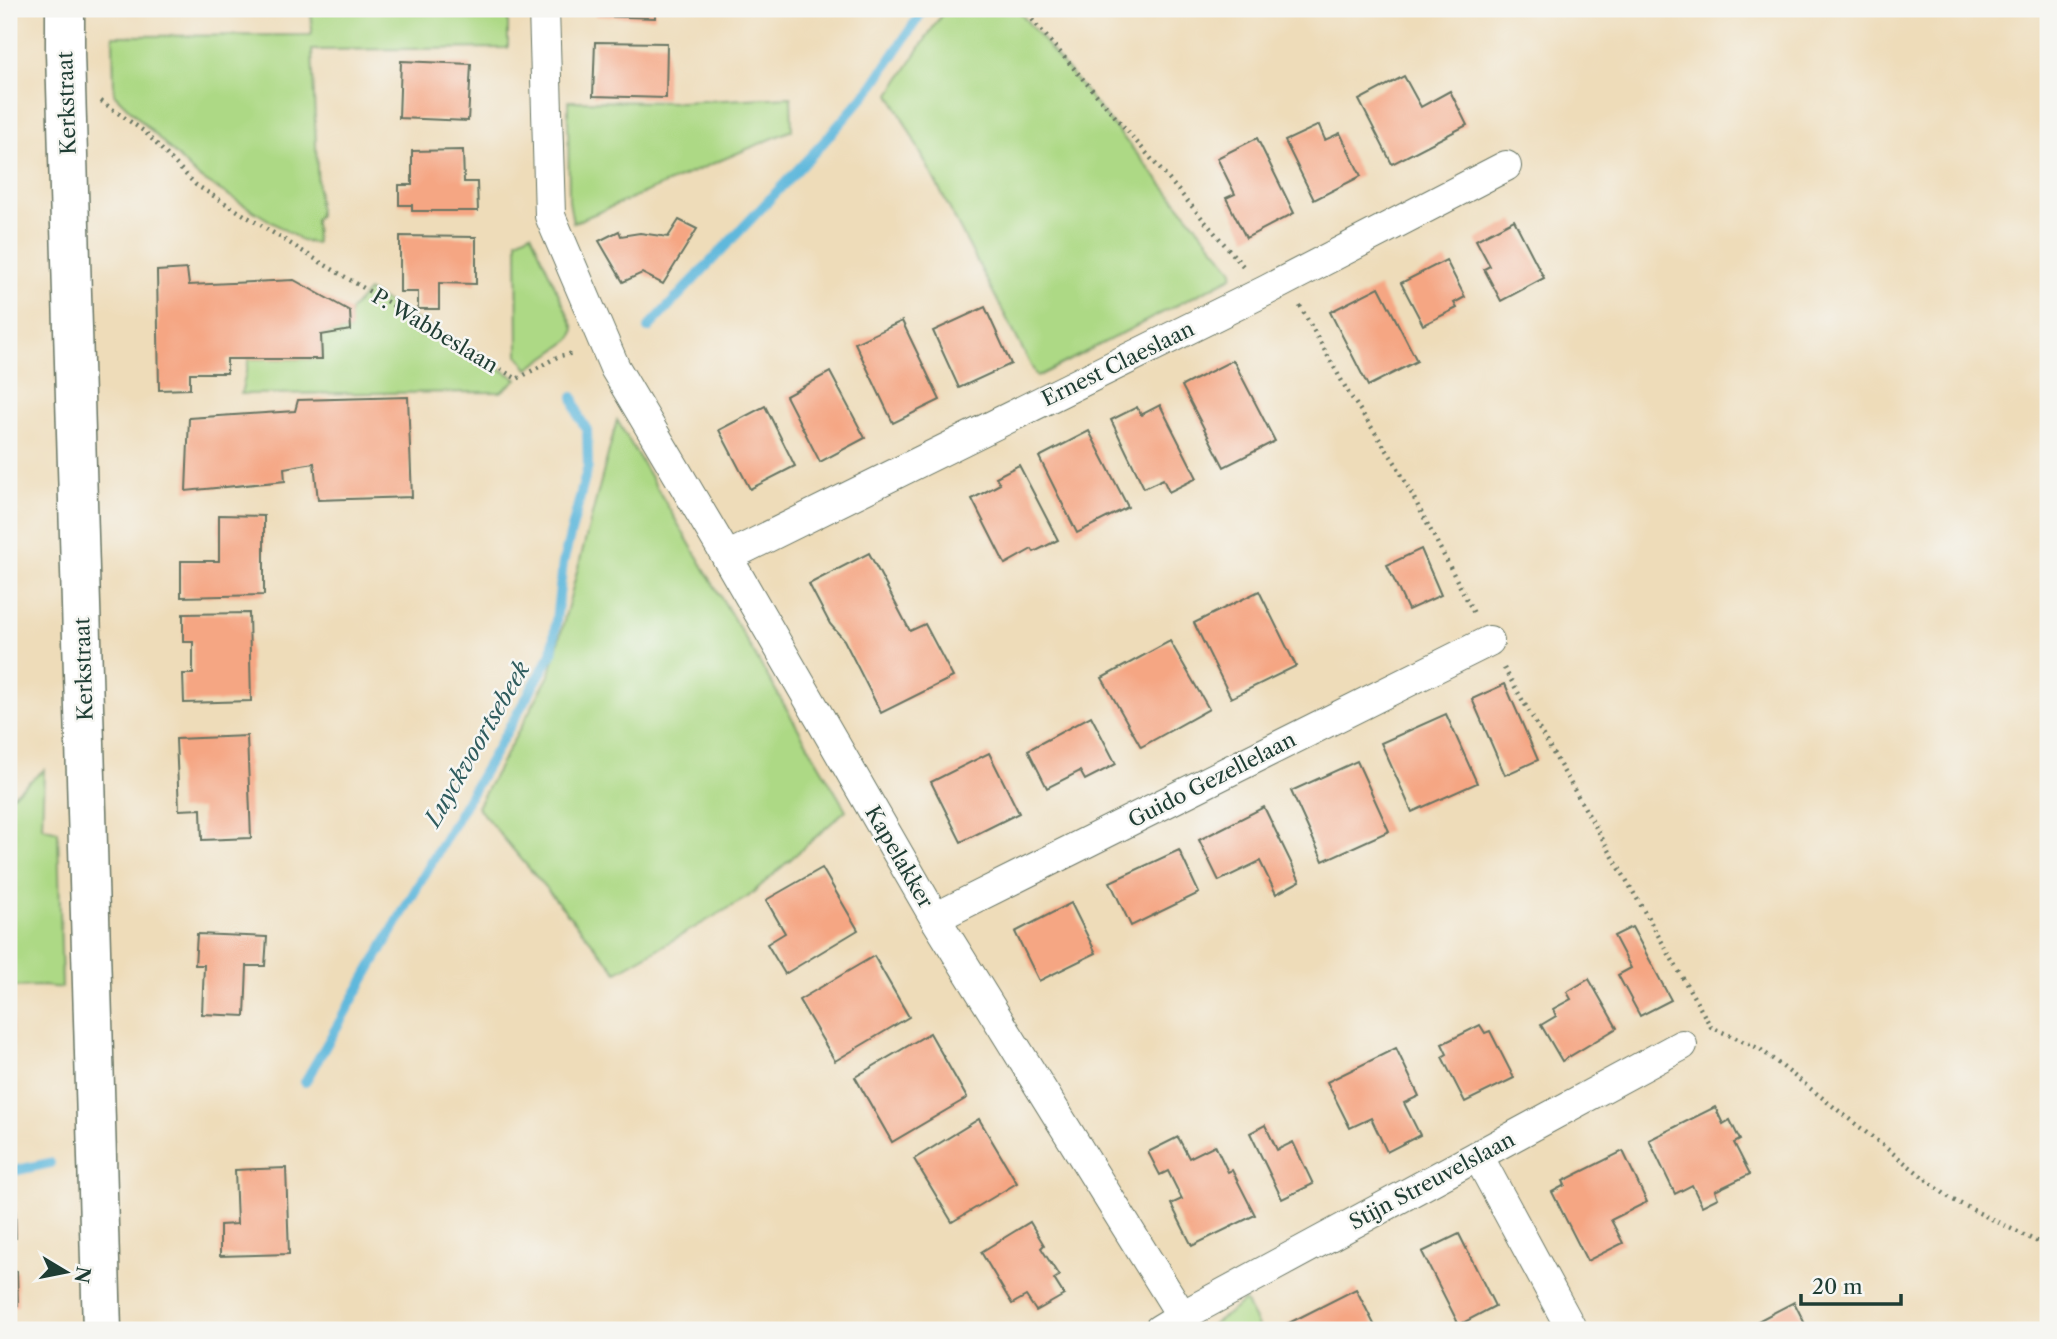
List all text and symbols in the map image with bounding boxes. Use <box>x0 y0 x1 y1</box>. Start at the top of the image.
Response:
street label: Kerkstraat <box>52 50 81 155</box>
street label: P. Wabbeslaan <box>368 283 503 378</box>
street label: Ernest Claeslaan <box>1038 316 1198 411</box>
street label: Kerkstraat <box>69 616 98 721</box>
water label: Luyckvoortsebeek <box>417 656 536 833</box>
street label: Guido Gezellelaan <box>1124 727 1300 833</box>
street label: Kapelakker <box>860 801 939 912</box>
street label: Stijn Streuvelslaan <box>1345 1126 1519 1235</box>
north arrow <box>32 1238 102 1308</box>
scale bar <box>1801 1262 1901 1306</box>
text: N <box>69 1265 95 1285</box>
text: 20 m <box>1812 1274 1863 1299</box>

